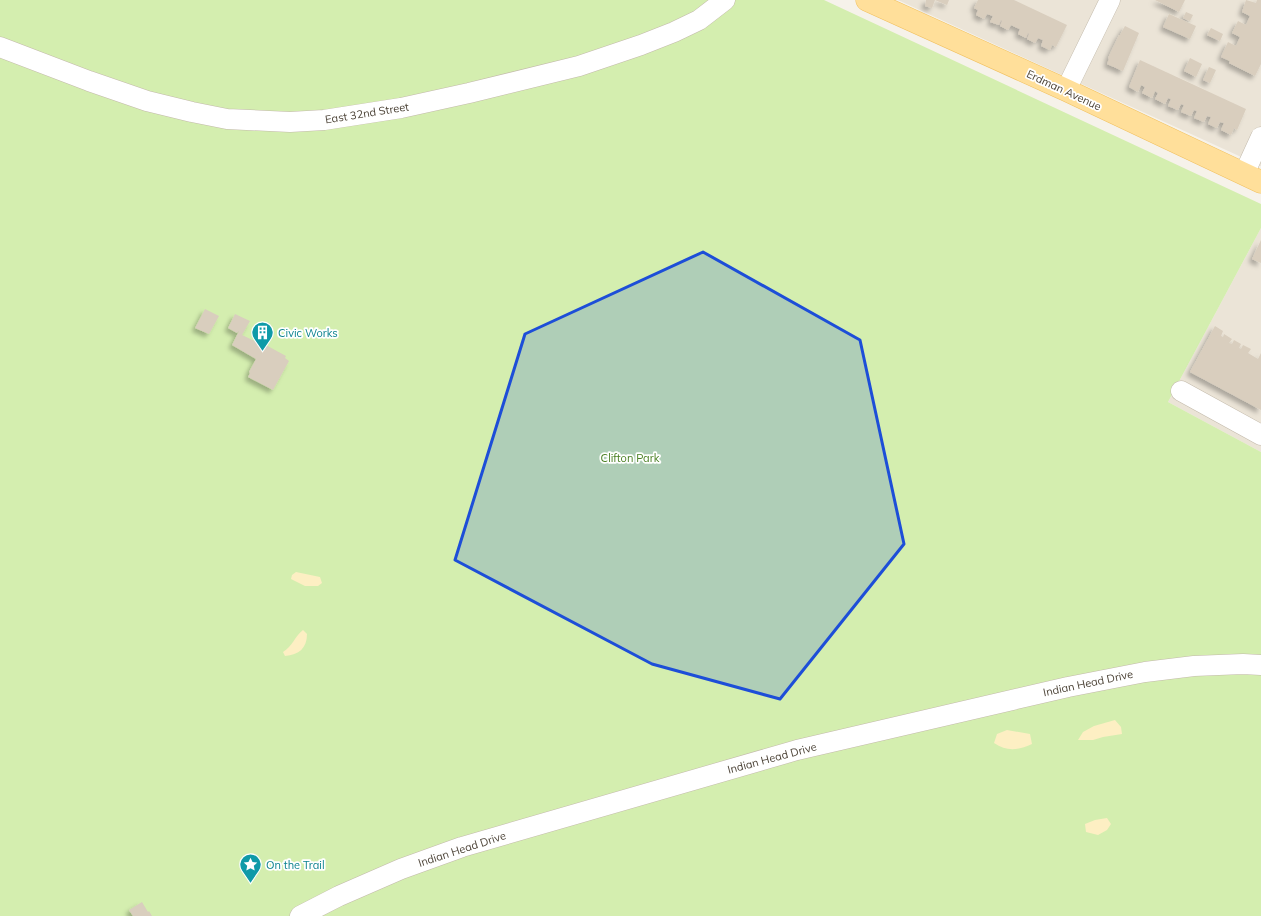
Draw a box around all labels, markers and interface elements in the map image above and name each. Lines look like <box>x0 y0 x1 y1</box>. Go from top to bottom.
street label: Erdman Avenue <box>1024 67 1104 113</box>
street label: East 32nd Street <box>324 99 410 127</box>
building icon: Civic Works <box>249 320 275 353</box>
place label: Civic Works <box>278 326 338 340</box>
park label: Clifton Park <box>601 451 660 465</box>
street label: Indian Head Drive <box>1042 667 1134 699</box>
street label: Indian Head Drive <box>726 739 818 777</box>
street label: Indian Head Drive <box>416 828 508 870</box>
place icon: On the Trail <box>237 852 263 885</box>
place label: On the Trail <box>266 858 325 872</box>

